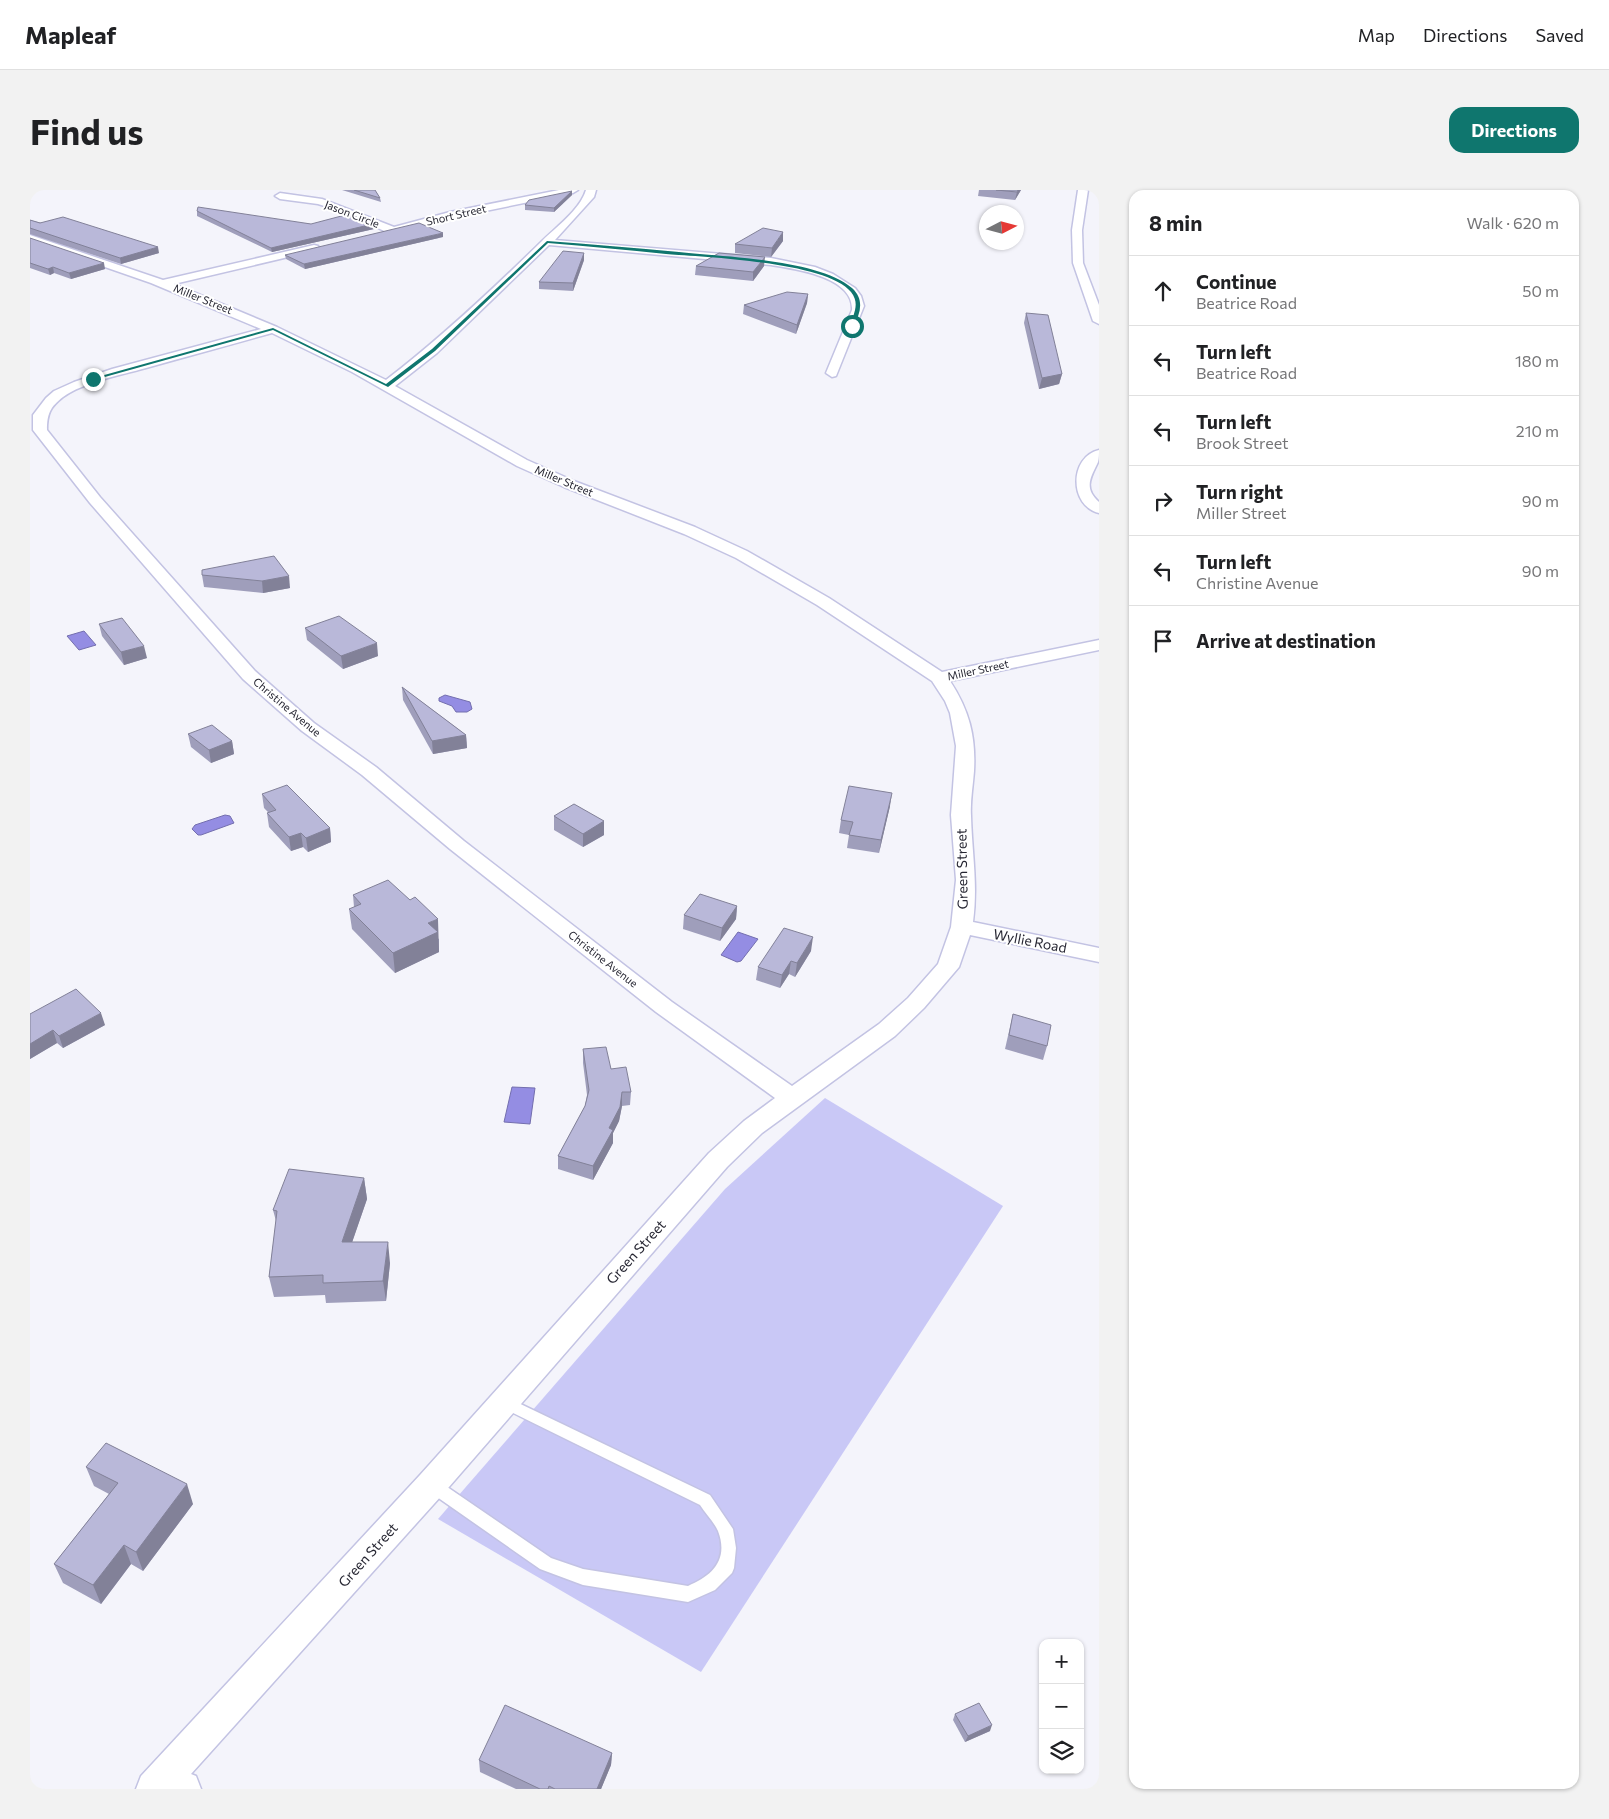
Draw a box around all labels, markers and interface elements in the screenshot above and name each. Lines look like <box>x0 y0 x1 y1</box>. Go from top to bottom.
text: Mapleaf <box>25 20 116 49</box>
text: Map <box>1358 24 1395 46</box>
text: Directions <box>1423 24 1507 46</box>
text: Saved <box>1535 24 1584 46</box>
button: Directions <box>1449 107 1579 153</box>
text: Find us <box>30 109 144 152</box>
street label: Jason Circle <box>323 197 382 231</box>
street label: Short Street <box>424 201 488 228</box>
north arrow <box>979 205 1024 250</box>
text: 8 min <box>1149 210 1202 235</box>
text: Walk · 620 m <box>1467 213 1559 232</box>
text: Continue <box>1196 270 1276 293</box>
icon: ahead <box>1149 277 1177 305</box>
street label: Miller Street <box>172 281 235 316</box>
text: 50 m <box>1522 281 1559 300</box>
text: Beatrice Road <box>1196 293 1297 312</box>
route start <box>841 315 864 338</box>
text: Turn left <box>1196 340 1271 363</box>
icon: left <box>1149 347 1177 375</box>
text: 180 m <box>1515 351 1559 370</box>
text: Beatrice Road <box>1196 363 1297 382</box>
route end <box>82 368 105 391</box>
text: Turn left <box>1196 410 1271 433</box>
icon: left <box>1149 417 1177 445</box>
text: 210 m <box>1516 421 1559 440</box>
text: Brook Street <box>1196 433 1289 452</box>
street label: Miller Street <box>533 462 596 499</box>
text: Turn right <box>1196 480 1283 503</box>
icon: right <box>1149 487 1177 515</box>
text: 90 m <box>1522 491 1559 510</box>
text: Miller Street <box>1196 503 1287 522</box>
text: Turn left <box>1196 550 1271 573</box>
icon: left <box>1149 557 1177 585</box>
text: 90 m <box>1522 561 1559 580</box>
text: Christine Avenue <box>1196 573 1319 592</box>
icon: arrive <box>1149 627 1177 655</box>
text: Arrive at destination <box>1196 629 1376 652</box>
street label: Miller Street <box>946 657 1010 682</box>
street label: Christine Avenue <box>251 675 324 739</box>
street label: Green Street <box>952 828 971 909</box>
street label: Wyllie Road <box>992 925 1068 956</box>
street label: Christine Avenue <box>566 928 641 990</box>
street label: Green Street <box>602 1216 669 1287</box>
street label: Green Street <box>334 1519 401 1590</box>
map controls <box>1039 1639 1084 1774</box>
button: + <box>1039 1639 1084 1684</box>
button: − <box>1039 1684 1084 1729</box>
button: layers <box>1039 1729 1084 1774</box>

